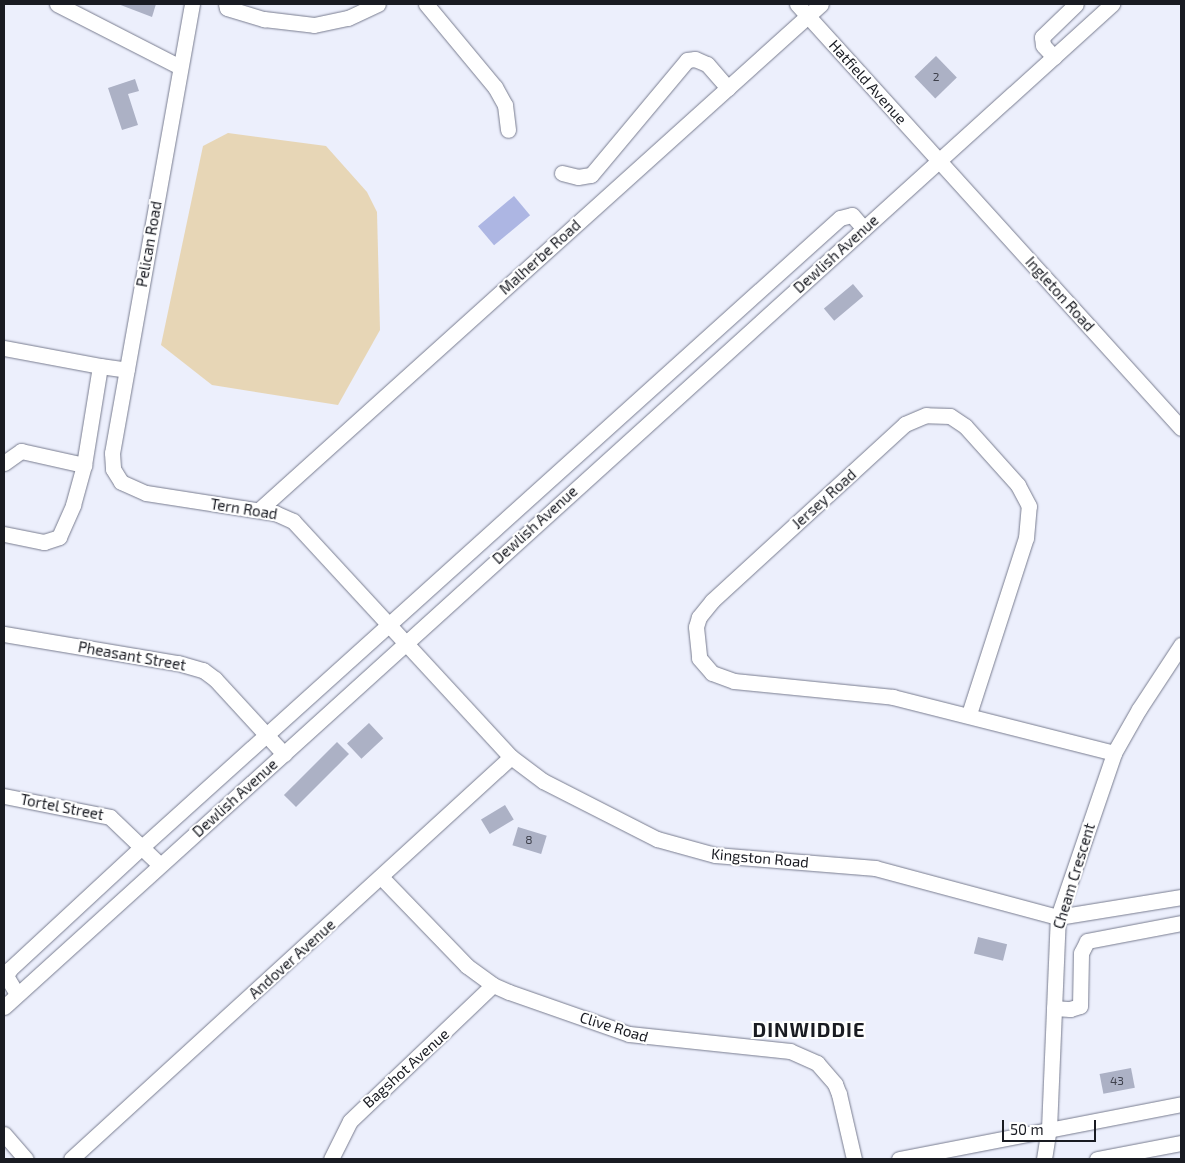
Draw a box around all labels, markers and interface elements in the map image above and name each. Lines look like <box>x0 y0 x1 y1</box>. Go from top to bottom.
street label: Hatfield Avenue <box>825 36 911 128</box>
house number: 2 <box>933 70 939 84</box>
street label: Pelican Road <box>133 200 165 288</box>
street label: Dewlish Avenue <box>790 211 882 297</box>
street label: Malherbe Road <box>496 216 584 298</box>
street label: Ingleton Road <box>1022 253 1098 335</box>
street label: Jersey Road <box>788 465 860 533</box>
street label: Dewlish Avenue <box>489 482 581 568</box>
street label: Tern Road <box>209 495 279 523</box>
street label: Pheasant Street <box>77 638 187 674</box>
street label: Dewlish Avenue <box>189 755 281 841</box>
street label: Tortel Street <box>19 790 105 824</box>
street label: Cheam Crescent <box>1049 821 1099 931</box>
house number: 8 <box>525 833 533 847</box>
street label: Kingston Road <box>710 845 810 871</box>
street label: Andover Avenue <box>245 915 339 1003</box>
street label: Clive Road <box>578 1008 650 1046</box>
district label: DINWIDDIE <box>751 1017 867 1041</box>
street label: Bagshot Avenue <box>359 1024 453 1112</box>
house number: 43 <box>1110 1074 1124 1088</box>
scale bar <box>1005 1110 1099 1142</box>
text: 50 m <box>1010 1120 1044 1138</box>

